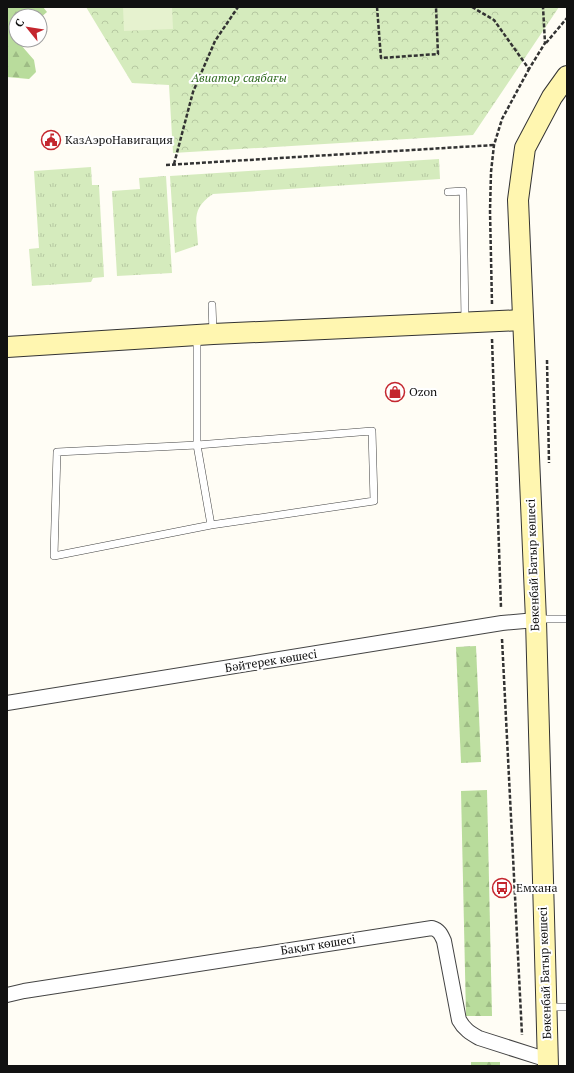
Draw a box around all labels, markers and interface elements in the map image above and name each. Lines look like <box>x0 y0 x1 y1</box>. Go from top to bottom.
north arrow <box>8 8 48 48</box>
text: С <box>11 16 27 30</box>
park label: Авиатор саябағы <box>190 70 287 85</box>
public building icon: КазАэроНавигация <box>40 129 62 151</box>
place label: КазАэроНавигация <box>65 132 173 147</box>
shop icon: Ozon <box>384 381 406 403</box>
place label: Ozon <box>409 384 437 399</box>
street label: Бөкенбай Батыр көшесі <box>523 498 542 631</box>
street label: Бәйтерек көшесі <box>224 646 318 675</box>
bus stop icon: Емхана <box>491 877 513 899</box>
place label: Емхана <box>516 880 557 895</box>
street label: Бөкенбай Батыр көшесі <box>535 906 554 1039</box>
street label: Бақыт көшесі <box>279 931 357 958</box>

